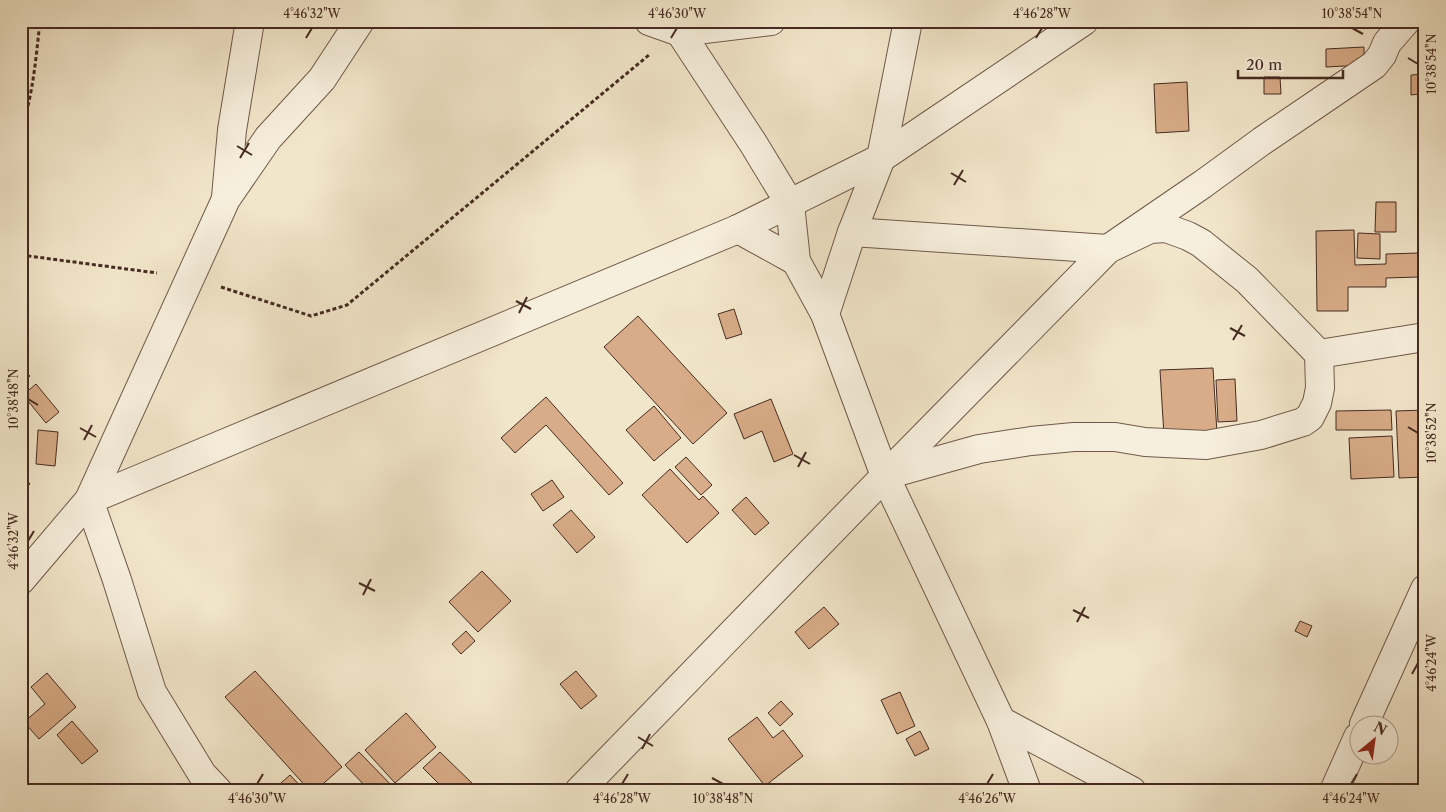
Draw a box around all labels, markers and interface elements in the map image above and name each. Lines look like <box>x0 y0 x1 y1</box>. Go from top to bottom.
text: 4°46'32"W <box>283 6 342 21</box>
text: 4°46'30"W <box>648 6 707 21</box>
text: 4°46'28"W <box>1013 6 1072 21</box>
text: 10°38'54"N <box>1322 6 1382 21</box>
text: 10°38'54"N <box>1424 34 1439 94</box>
scale bar <box>1238 48 1344 80</box>
text: 20 m <box>1246 55 1282 74</box>
text: 10°38'48"N <box>6 369 21 429</box>
text: 10°38'52"N <box>1424 403 1439 463</box>
text: 4°46'32"W <box>6 511 21 570</box>
text: 4°46'24"W <box>1424 633 1439 692</box>
north arrow <box>1348 714 1398 764</box>
text: N <box>1371 718 1390 739</box>
text: 4°46'30"W <box>228 791 287 806</box>
text: 4°46'28"W <box>593 791 652 806</box>
text: 10°38'48"N <box>693 791 753 806</box>
text: 4°46'26"W <box>958 791 1017 806</box>
text: 4°46'24"W <box>1322 791 1381 806</box>

